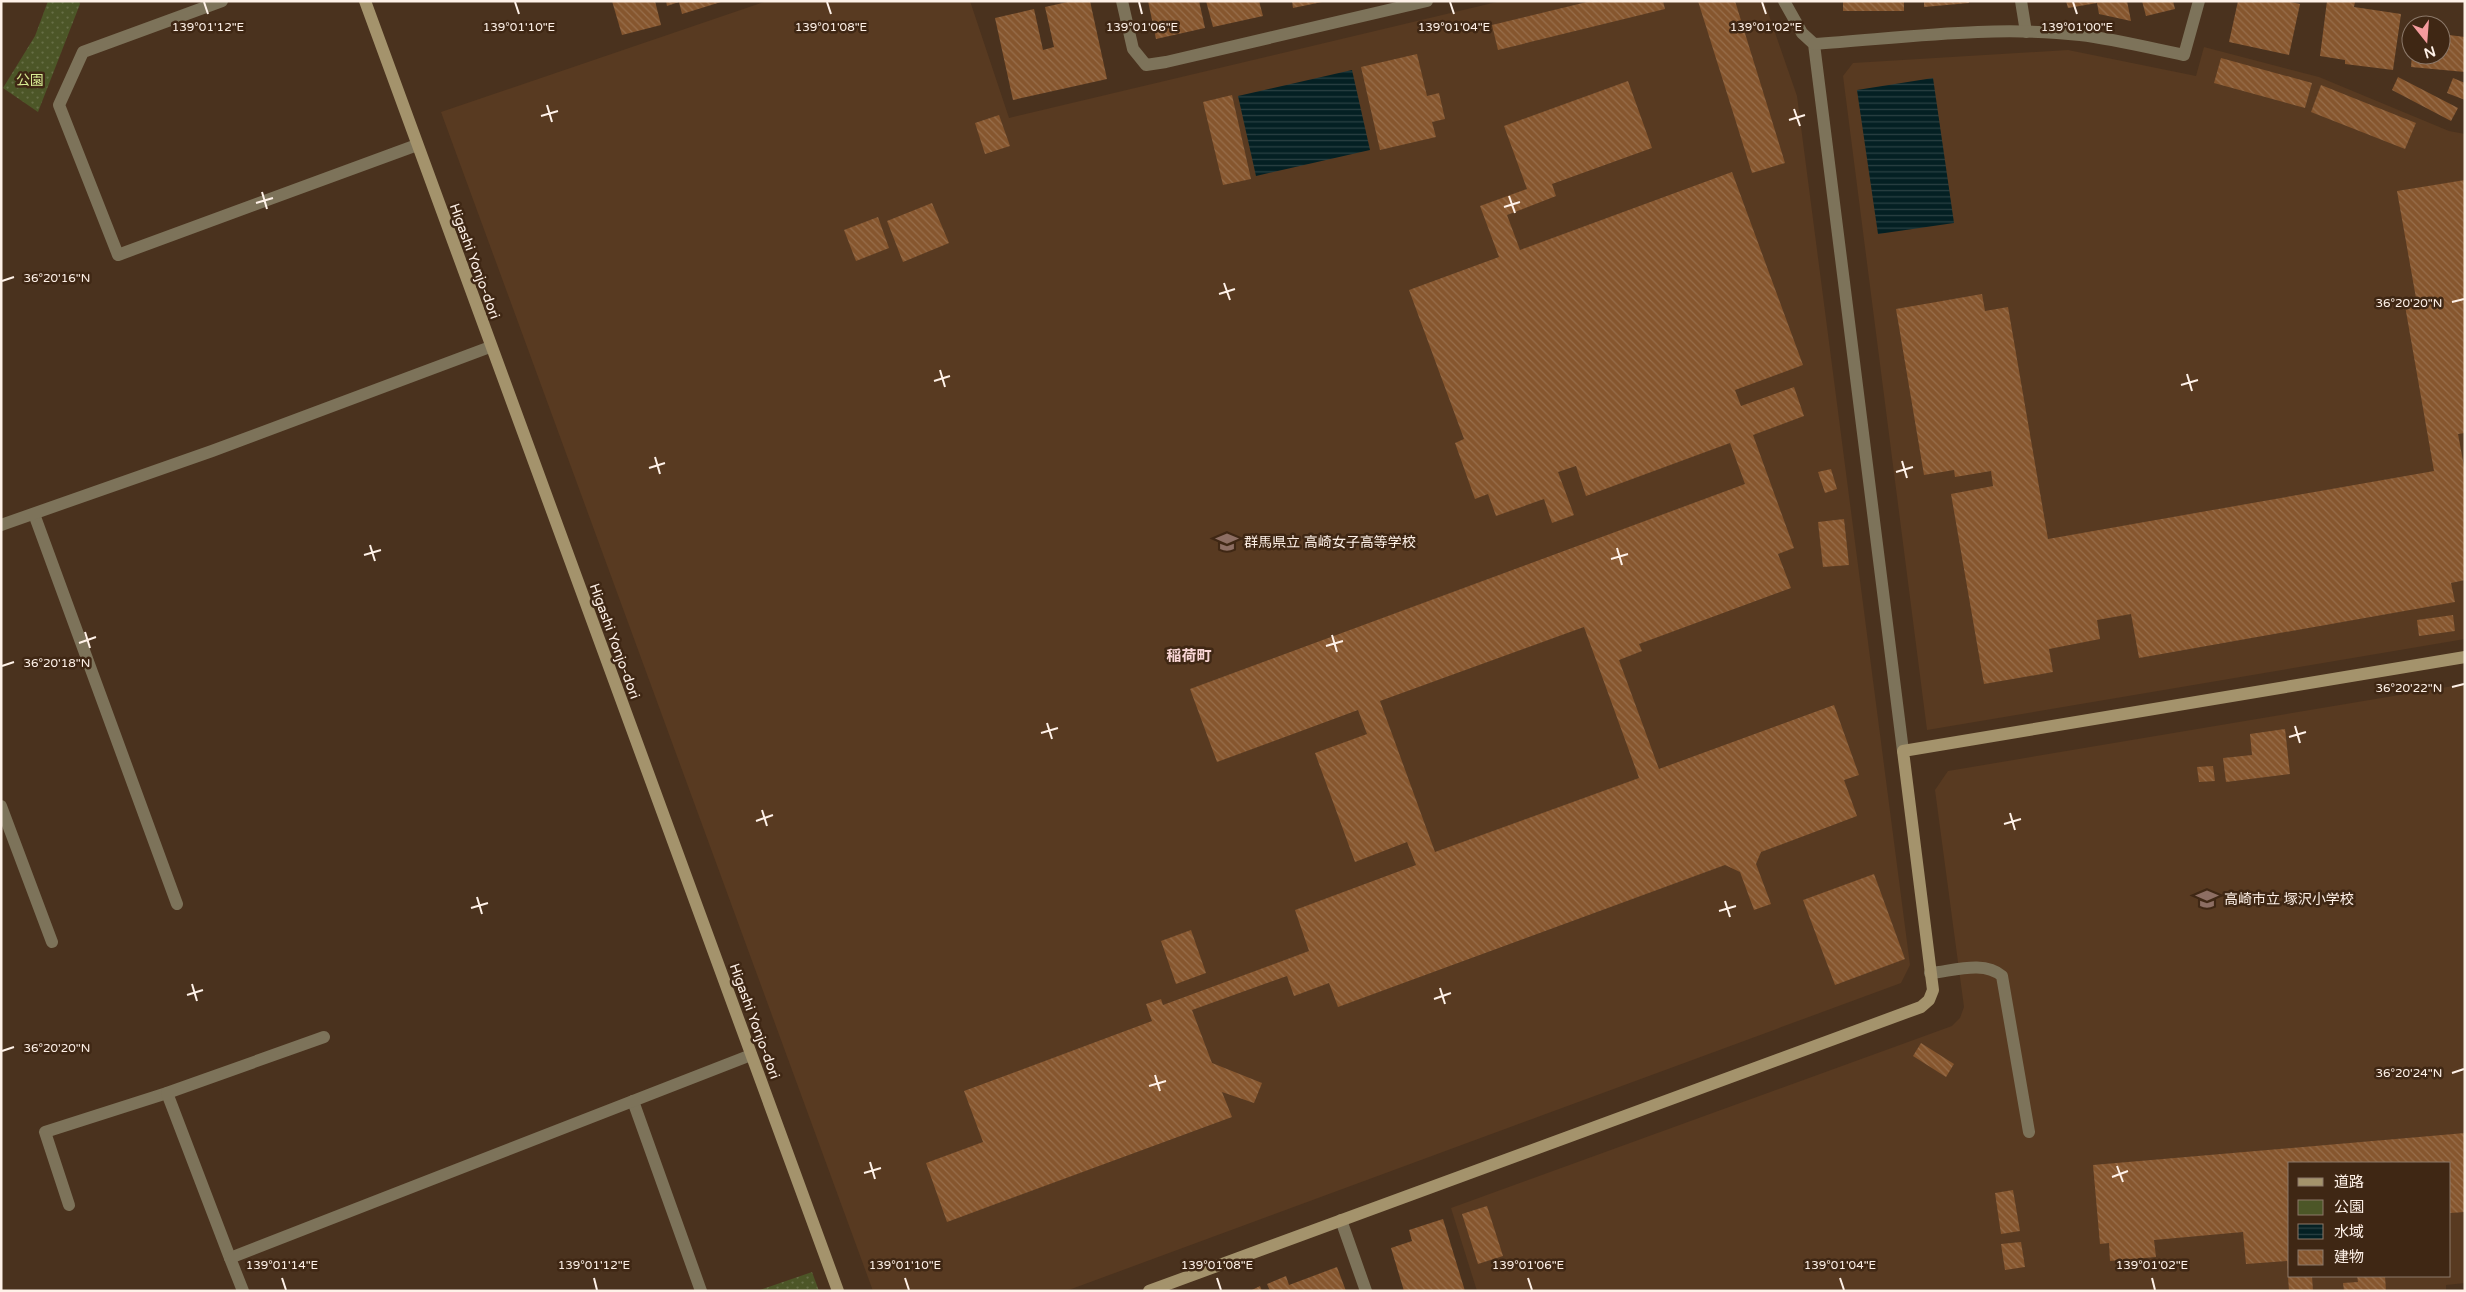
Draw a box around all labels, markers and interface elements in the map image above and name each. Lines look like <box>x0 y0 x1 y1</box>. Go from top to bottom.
north arrow <box>2401 15 2451 65</box>
text: 139°01'12"E <box>172 20 245 34</box>
text: 139°01'10"E <box>483 20 556 34</box>
text: 139°01'08"E <box>795 20 868 34</box>
text: 139°01'06"E <box>1106 20 1179 34</box>
text: 139°01'04"E <box>1418 20 1491 34</box>
text: 139°01'02"E <box>1730 20 1803 34</box>
text: 139°01'00"E <box>2041 20 2114 34</box>
text: N <box>2422 42 2438 62</box>
park label: 公園 <box>16 72 44 89</box>
street label: Higashi Yonjo-dori <box>446 201 503 321</box>
text: 36°20'16"N <box>24 271 90 285</box>
text: 36°20'20"N <box>2376 296 2442 310</box>
school or university icon: 群馬県立 高崎女子高等学校 <box>1214 529 1240 555</box>
place label: 群馬県立 高崎女子高等学校 <box>1244 534 1416 551</box>
street label: Higashi Yonjo-dori <box>586 581 643 701</box>
district label: 稲荷町 <box>1166 647 1212 665</box>
text: 36°20'18"N <box>24 656 90 670</box>
text: 36°20'22"N <box>2376 681 2442 695</box>
school or university icon: 高崎市立 塚沢小学校 <box>2194 886 2220 912</box>
place label: 高崎市立 塚沢小学校 <box>2224 891 2354 908</box>
street label: Higashi Yonjo-dori <box>726 961 783 1081</box>
text: 36°20'20"N <box>24 1041 90 1055</box>
text: 36°20'24"N <box>2376 1066 2442 1080</box>
legend <box>2288 1162 2451 1277</box>
text: 道路 <box>2334 1173 2364 1191</box>
text: 公園 <box>2334 1198 2364 1216</box>
text: 水域 <box>2334 1223 2364 1241</box>
text: 建物 <box>2334 1248 2364 1266</box>
text: 139°01'14"E <box>246 1258 319 1272</box>
text: 139°01'12"E <box>558 1258 631 1272</box>
text: 139°01'10"E <box>869 1258 942 1272</box>
text: 139°01'08"E <box>1181 1258 1254 1272</box>
text: 139°01'06"E <box>1492 1258 1565 1272</box>
text: 139°01'04"E <box>1804 1258 1877 1272</box>
text: 139°01'02"E <box>2116 1258 2189 1272</box>

